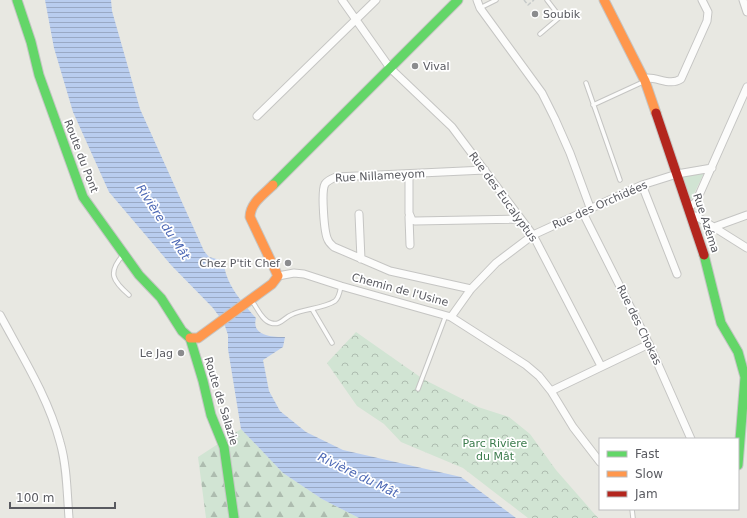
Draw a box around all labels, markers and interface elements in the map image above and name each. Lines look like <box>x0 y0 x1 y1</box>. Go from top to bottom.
place label: Soubik <box>543 8 581 21</box>
marker: Soubik <box>530 9 540 19</box>
place label: Vival <box>423 60 450 73</box>
marker: Vival <box>410 61 420 71</box>
street label: Route du Pont <box>61 118 101 195</box>
street label: Rue des Eucalyptus <box>466 150 540 245</box>
street label: Rue Nillameyom <box>335 167 425 185</box>
street label: Rue des Orchidées <box>550 178 650 232</box>
water label: Rivière du Mât <box>133 182 193 263</box>
street label: Rue Azéma <box>690 192 722 254</box>
place label: Chez P'tit Chef <box>199 257 281 270</box>
marker: Chez P'tit Chef <box>283 258 293 268</box>
street label: Chemin de l'Usine <box>350 271 450 309</box>
street label: Rue des Chokas <box>614 283 664 367</box>
place label: Le Jag <box>140 347 173 360</box>
marker: Le Jag <box>176 348 186 358</box>
street label: Route de Salazie <box>201 355 241 447</box>
park label: Parc Rivière du Mât <box>463 437 528 463</box>
legend <box>599 438 739 510</box>
text: Fast <box>635 447 659 461</box>
water label: Rivière du Mât <box>316 450 401 501</box>
text: Slow <box>635 467 663 481</box>
scale bar <box>10 484 115 510</box>
text: Jam <box>634 487 658 501</box>
text: 100 m <box>16 491 54 505</box>

